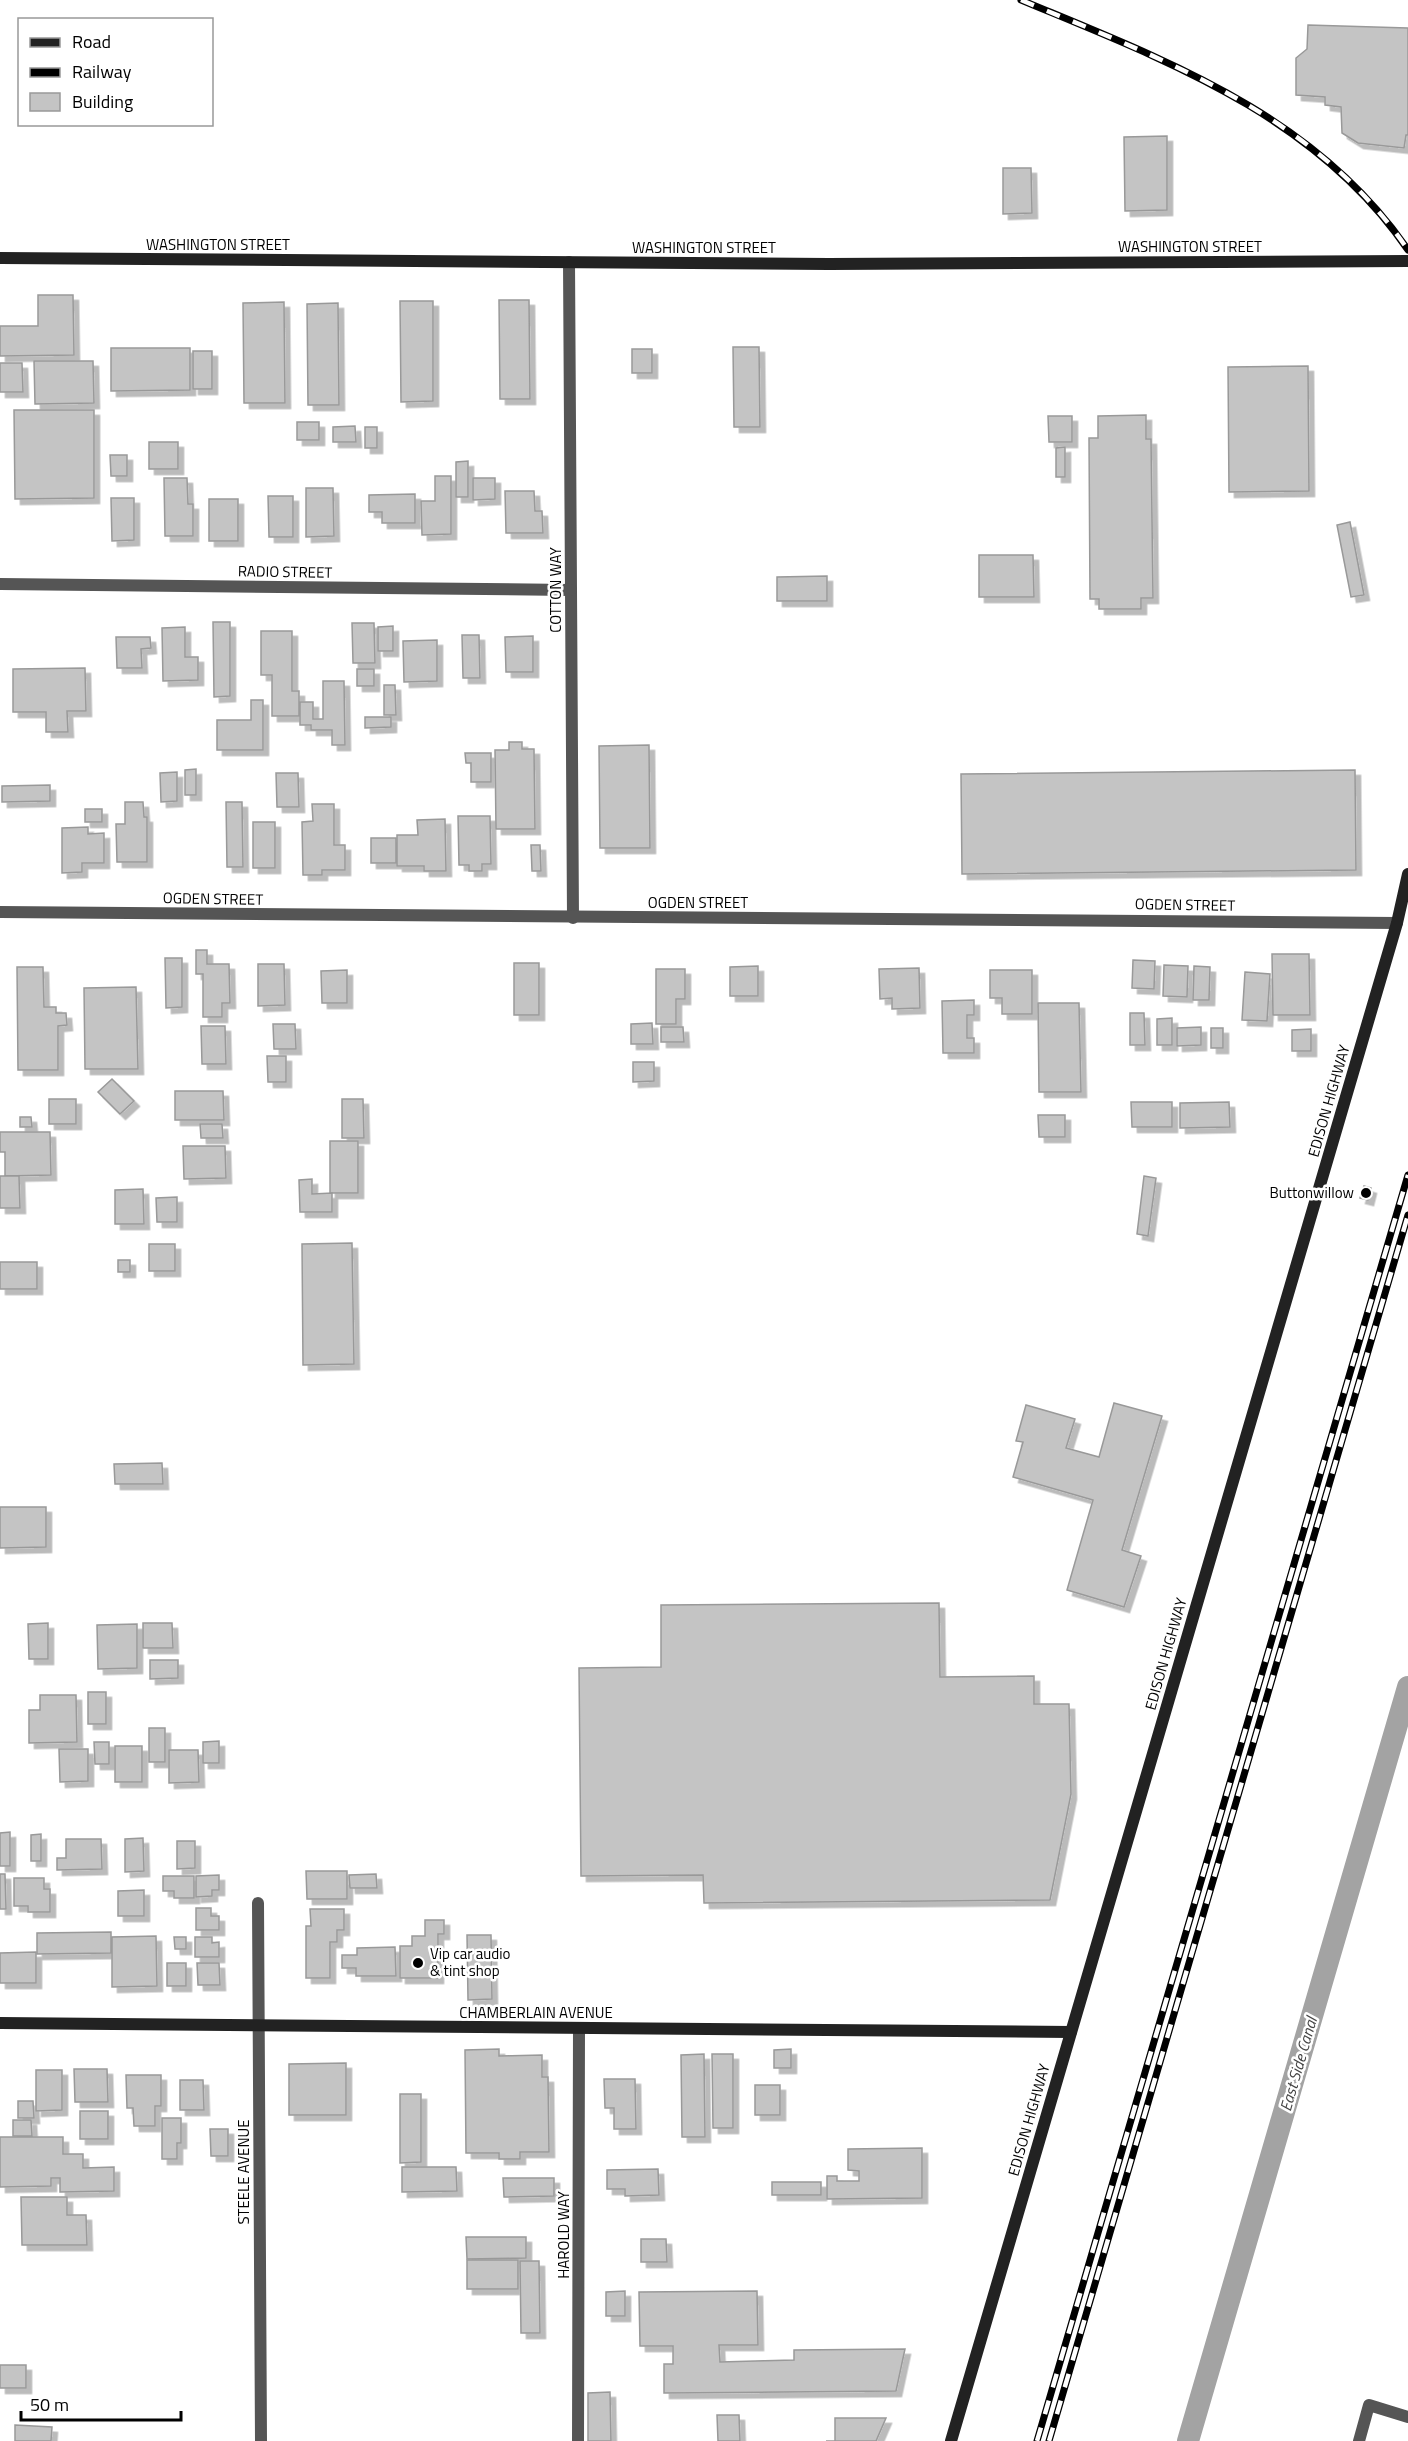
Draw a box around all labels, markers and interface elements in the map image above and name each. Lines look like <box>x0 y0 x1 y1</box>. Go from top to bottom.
legend <box>18 18 213 126</box>
text: Road <box>72 28 111 55</box>
text: Railway <box>72 58 132 85</box>
text: Building <box>72 88 133 115</box>
street label: WASHINGTON STREET <box>146 233 290 256</box>
street label: WASHINGTON STREET <box>1118 235 1262 258</box>
street label: WASHINGTON STREET <box>632 236 776 259</box>
street label: COTTON WAY <box>544 547 567 633</box>
street label: RADIO STREET <box>238 559 332 584</box>
street label: OGDEN STREET <box>163 886 263 911</box>
street label: OGDEN STREET <box>648 891 748 914</box>
street label: OGDEN STREET <box>1135 892 1235 917</box>
street label: EDISON HIGHWAY <box>1302 1042 1356 1160</box>
place label: Buttonwillow <box>1269 1181 1354 1204</box>
marker: Buttonwillow <box>1359 1186 1373 1200</box>
street label: EDISON HIGHWAY <box>1139 1595 1193 1713</box>
place label: Vip car audio & tint shop <box>430 1942 510 1982</box>
marker: Vip car audio & tint shop <box>411 1956 425 1970</box>
street label: CHAMBERLAIN AVENUE <box>459 2001 613 2024</box>
water label: East Side Canal <box>1273 2013 1323 2114</box>
street label: EDISON HIGHWAY <box>1002 2061 1056 2179</box>
street label: STEELE AVENUE <box>232 2119 255 2225</box>
street label: HAROLD WAY <box>552 2191 575 2279</box>
scale bar <box>21 2384 182 2422</box>
text: 50 m <box>30 2391 69 2418</box>

